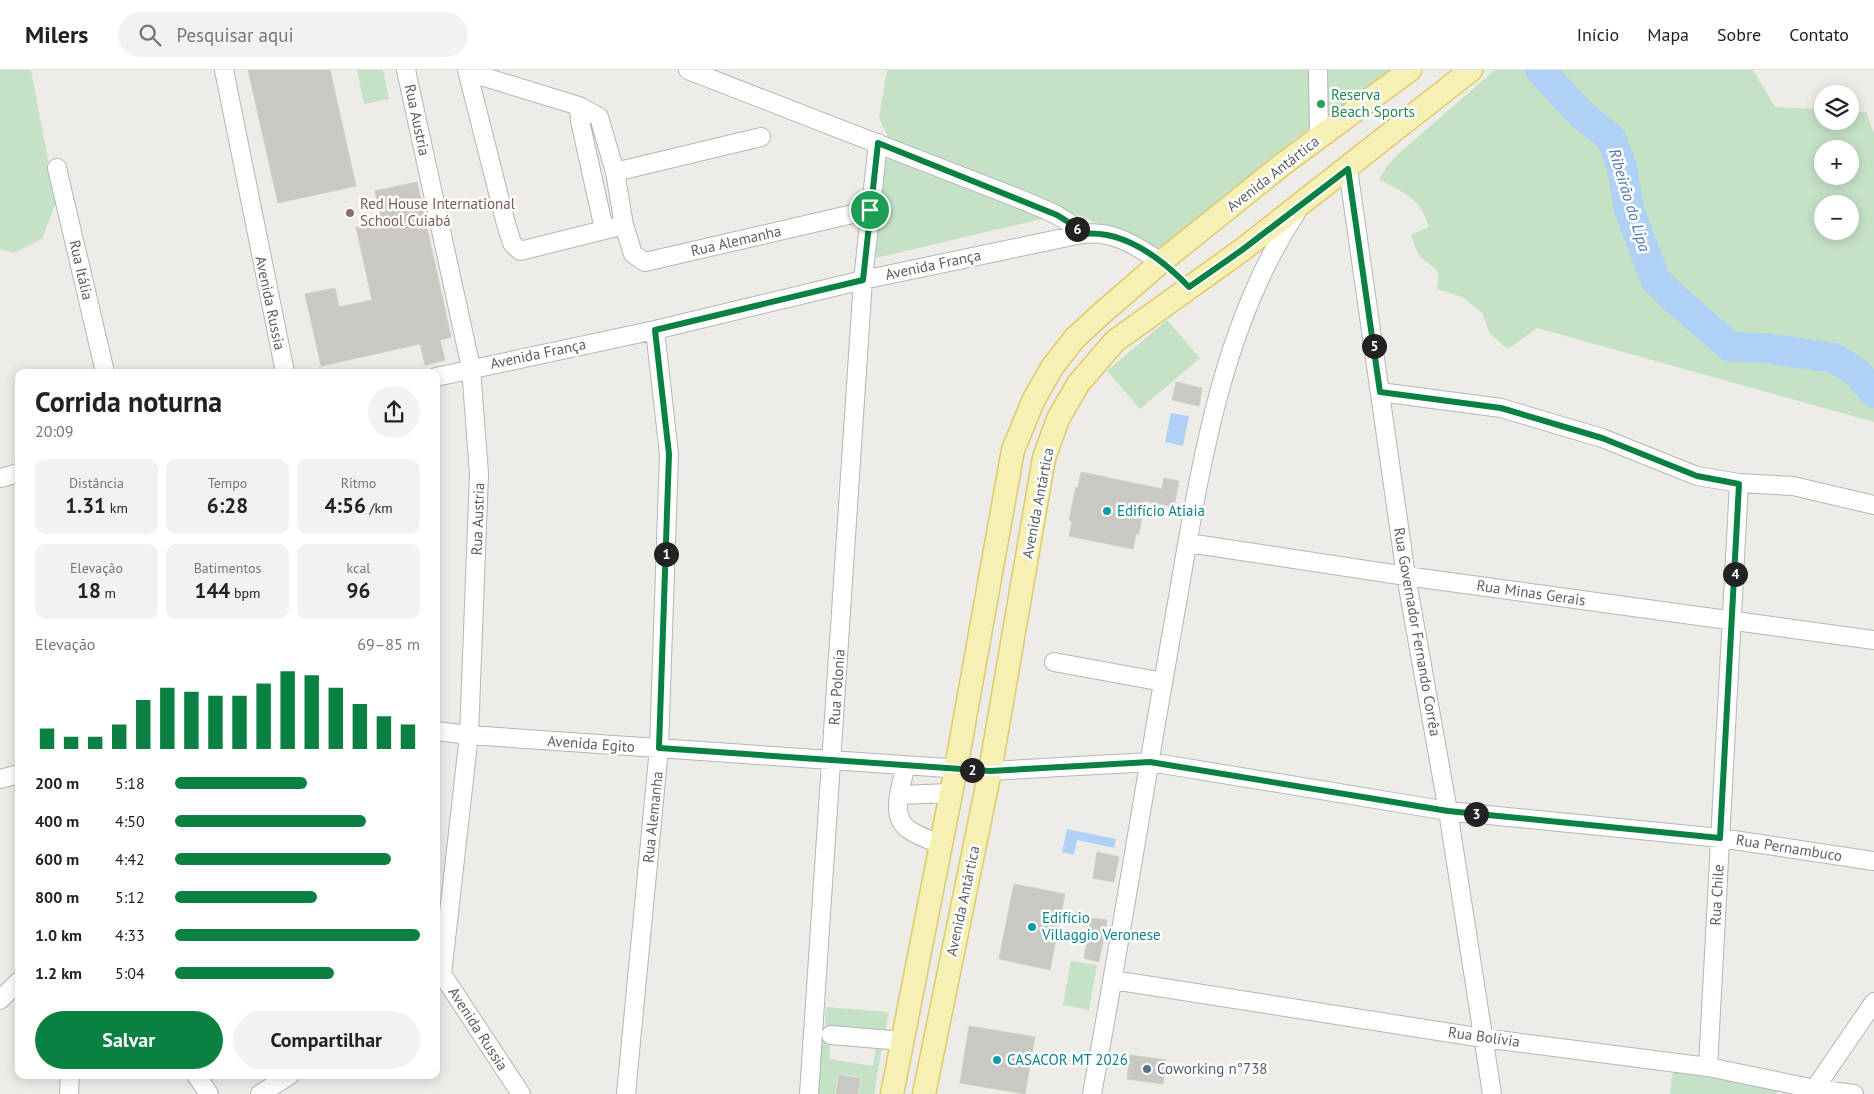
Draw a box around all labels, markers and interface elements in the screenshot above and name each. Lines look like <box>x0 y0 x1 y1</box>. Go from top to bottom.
search box <box>118 12 468 57</box>
text: Milers <box>25 19 88 50</box>
icon: search <box>136 21 164 49</box>
text: Pesquisar aqui <box>176 23 294 47</box>
text: Início <box>1577 23 1619 46</box>
text: Mapa <box>1647 23 1689 46</box>
text: Sobre <box>1717 23 1761 46</box>
text: Contato <box>1789 23 1849 46</box>
street label: Rua Austria <box>401 82 434 157</box>
place label: Reserva Beach Sports <box>1331 85 1415 121</box>
map controls <box>1814 85 1859 240</box>
button: layers <box>1814 85 1859 130</box>
marker: Reserva Beach Sports <box>1315 98 1327 110</box>
street label: Avenida Antártica <box>1222 131 1323 216</box>
button: + <box>1814 140 1859 185</box>
water label: Ribeirão do Lipa <box>1605 146 1655 254</box>
pin <box>849 189 891 231</box>
place label: Red House International School Cuiabá <box>360 194 516 230</box>
button: − <box>1814 195 1859 240</box>
icon: arrive <box>856 196 884 224</box>
marker: Red House International School Cuiabá <box>344 207 356 219</box>
pin: 6 <box>1064 216 1090 242</box>
text: 6 <box>1074 220 1081 238</box>
street label: Rua Alemanha <box>689 221 783 260</box>
street label: Rua Itália <box>65 238 98 302</box>
street label: Avenida França <box>883 245 983 284</box>
street label: Avenida Russia <box>251 254 290 352</box>
street label: Avenida França <box>488 334 588 373</box>
pin: 5 <box>1362 334 1386 358</box>
text: 5 <box>1371 337 1378 355</box>
text: Corrida noturna <box>35 383 222 420</box>
button: share <box>368 386 420 438</box>
text: 20:09 <box>35 421 73 441</box>
street label: Avenida Antártica <box>1017 446 1058 560</box>
text: Distância <box>69 474 124 492</box>
text: Tempo <box>208 474 247 492</box>
text: Ritmo <box>341 474 376 492</box>
street label: Rua Austria <box>467 482 488 556</box>
text: 1.31 <box>65 492 106 519</box>
text: 6:28 <box>207 492 248 519</box>
text: 4:56 <box>324 492 366 519</box>
text: km <box>106 499 128 517</box>
text: /km <box>366 499 393 517</box>
place label: Edifício Atiaia <box>1117 501 1205 520</box>
marker: Edifício Atiaia <box>1101 505 1113 517</box>
street label: Rua Governador Fernando Corrêa <box>1390 526 1445 738</box>
pin: 1 <box>654 542 678 566</box>
text: 1 <box>663 545 670 563</box>
text: Elevação <box>70 559 123 577</box>
text: Batimentos <box>194 559 261 577</box>
text: kcal <box>347 559 370 577</box>
pin: 4 <box>1722 562 1748 586</box>
text: 4 <box>1732 565 1739 583</box>
street label: Rua Minas Gerais <box>1475 575 1587 610</box>
text: 18 <box>77 577 101 604</box>
text: 144 <box>195 577 230 604</box>
text: 96 <box>347 577 370 604</box>
text: m <box>101 584 116 602</box>
text: bpm <box>230 584 260 602</box>
text: Elevação <box>35 634 95 654</box>
text: 69–85 m <box>357 634 420 654</box>
street label: Rua Polonia <box>824 648 849 726</box>
street label: Avenida Egito <box>547 731 635 756</box>
pin: 2 <box>960 758 984 782</box>
text: 2 <box>969 761 976 779</box>
street label: Rua Alemanha <box>638 770 667 864</box>
text: 200 m <box>35 773 79 793</box>
text: 5:18 <box>115 773 145 793</box>
pin: 3 <box>1464 802 1488 826</box>
text: 3 <box>1473 805 1480 823</box>
text: 400 m <box>35 811 79 831</box>
text: 4:50 <box>115 811 145 831</box>
street label: Rua Pernambuco <box>1735 830 1844 865</box>
street label: Avenida Antártica <box>942 844 984 958</box>
text: 600 m <box>35 849 79 869</box>
text: 4:42 <box>115 849 145 869</box>
street label: Rua Chile <box>1705 864 1728 926</box>
text: 800 m <box>35 887 79 907</box>
text: 5:12 <box>115 887 145 907</box>
place label: Edifício Villaggio Veronese <box>1041 908 1161 944</box>
marker: Edifício Villaggio Veronese <box>1026 921 1038 933</box>
text: 1.0 km <box>35 925 82 945</box>
text: 4:33 <box>115 925 145 945</box>
text: 1.2 km <box>35 963 82 983</box>
text: 5:04 <box>115 963 145 983</box>
street label: Avenida Russia <box>444 983 512 1074</box>
button: Salvar <box>35 1011 223 1069</box>
button: Compartilhar <box>233 1011 420 1069</box>
street label: Rua Bolívia <box>1447 1022 1521 1051</box>
place label: CASACOR MT 2026 <box>1007 1050 1128 1069</box>
marker: CASACOR MT 2026 <box>991 1054 1003 1066</box>
place label: Coworking n°738 <box>1157 1059 1268 1078</box>
marker: Coworking n°738 <box>1141 1063 1153 1075</box>

